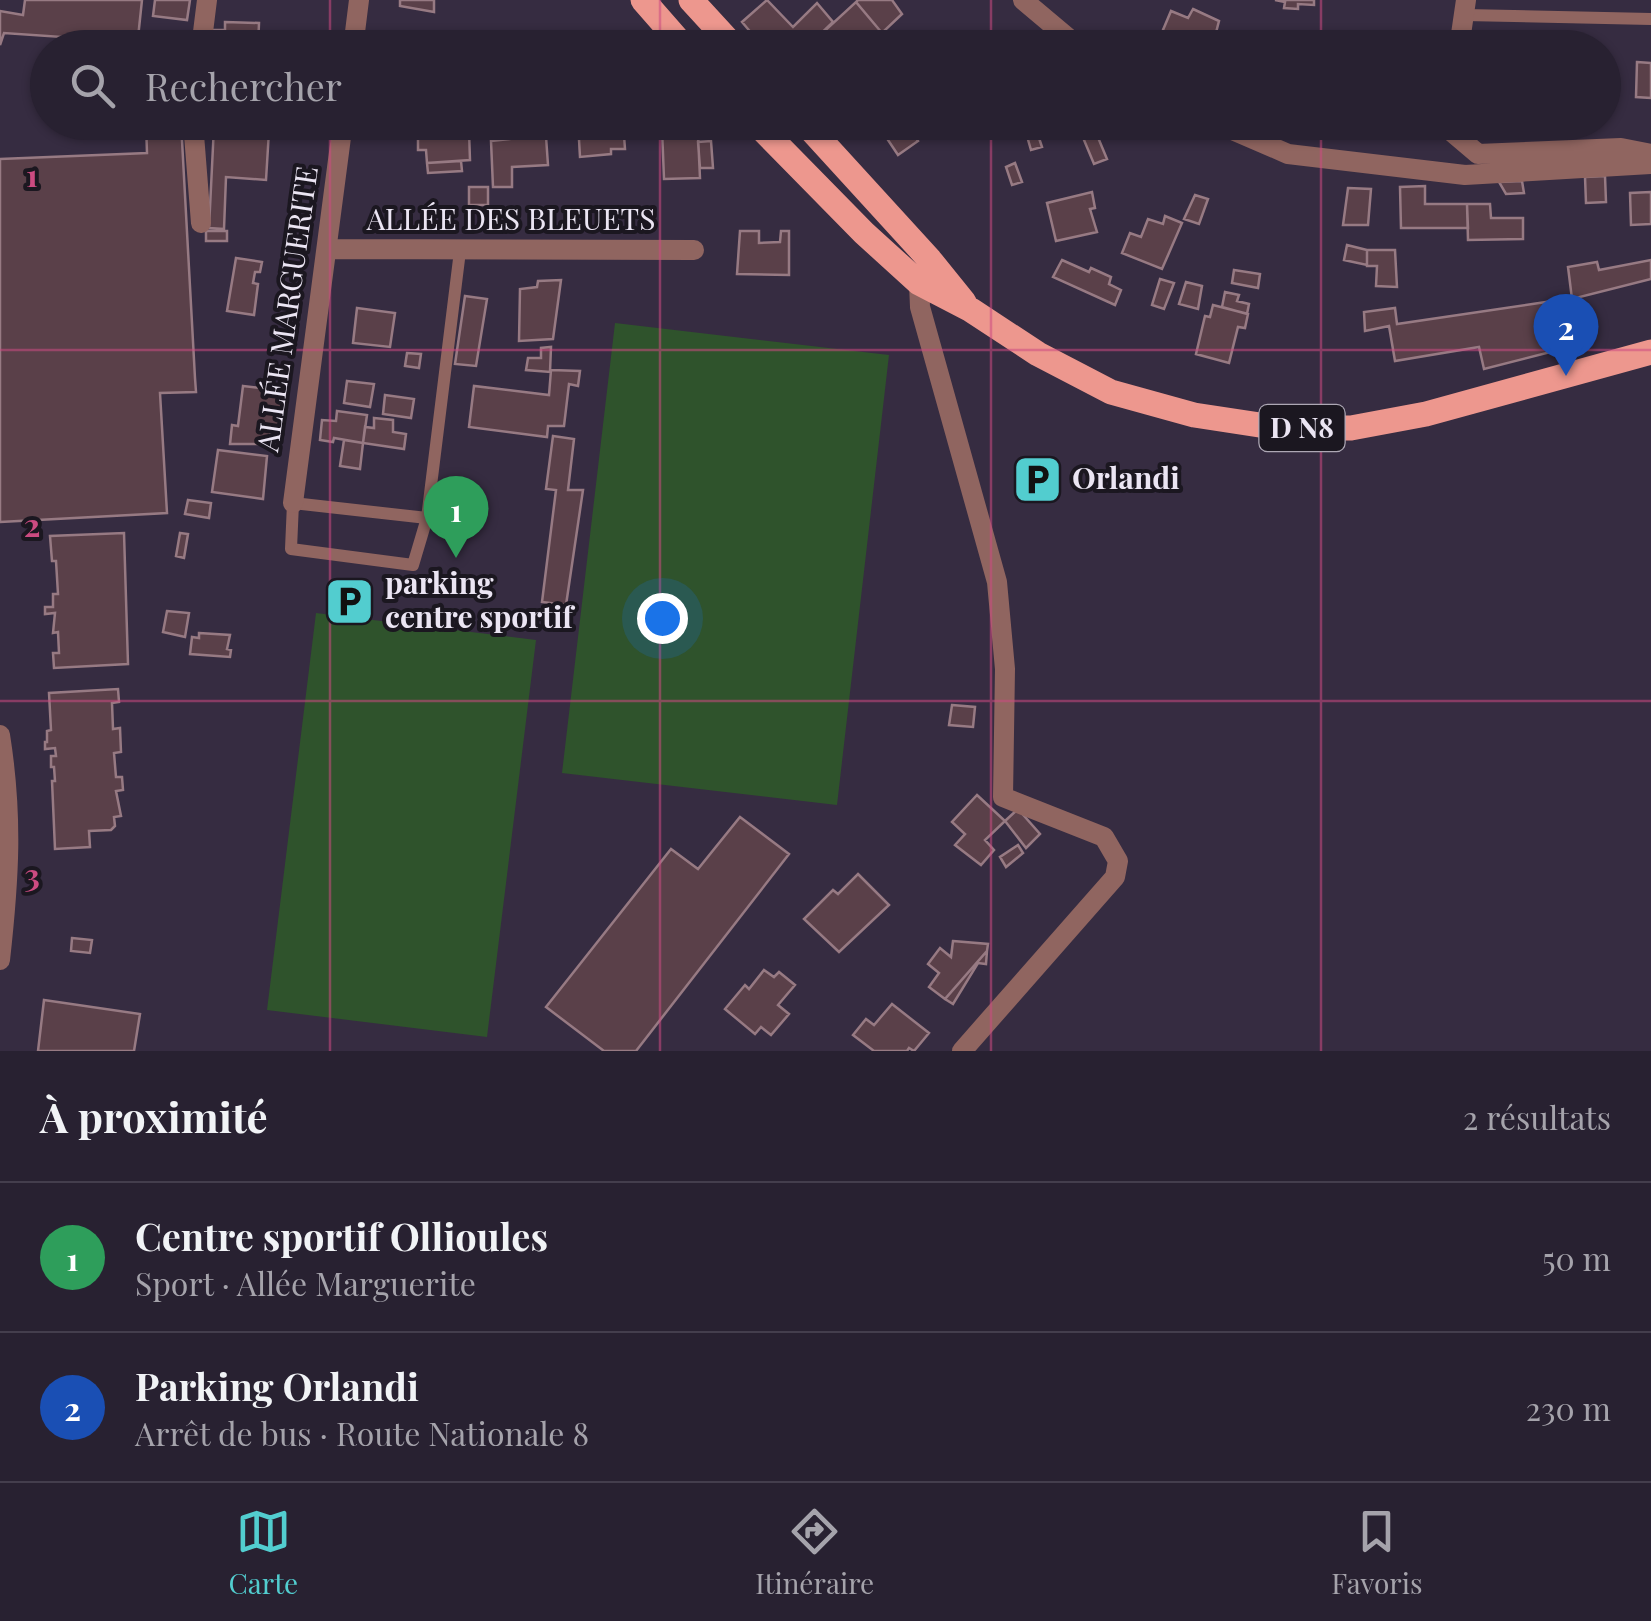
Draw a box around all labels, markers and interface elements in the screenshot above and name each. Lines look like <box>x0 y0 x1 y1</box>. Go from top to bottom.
search box <box>30 30 1621 140</box>
icon: search <box>65 58 120 113</box>
text: Rechercher <box>145 60 342 111</box>
text: 1 <box>26 152 38 195</box>
street label: ALLÉE MARGUERITE <box>246 163 326 455</box>
street label: ALLÉE DES BLEUETS <box>366 198 655 238</box>
pin: 2 <box>1534 294 1598 376</box>
road number: D N8 <box>1260 405 1344 451</box>
parking icon: Orlandi <box>1011 453 1063 505</box>
place label: Orlandi <box>1072 457 1180 497</box>
pin: 1 <box>424 476 488 558</box>
text: 2 <box>24 502 40 545</box>
place label: parking centre sportif <box>385 562 575 636</box>
parking icon: parking centre sportif <box>324 575 376 627</box>
your location <box>637 593 688 644</box>
text: 3 <box>24 852 40 895</box>
text: À proximité <box>40 1088 268 1144</box>
text: 2 résultats <box>1463 1095 1611 1138</box>
text: Centre sportif Ollioules <box>135 1210 548 1261</box>
text: 1 <box>66 1236 79 1279</box>
text: 50 m <box>1542 1236 1611 1279</box>
text: Sport · Allée Marguerite <box>135 1261 476 1304</box>
text: Parking Orlandi <box>135 1360 419 1411</box>
text: 2 <box>64 1386 81 1429</box>
text: 230 m <box>1526 1386 1611 1429</box>
text: Arrêt de bus · Route Nationale 8 <box>135 1411 589 1454</box>
tab: Carte <box>228 1504 298 1601</box>
tab: Itinéraire <box>755 1504 874 1601</box>
tab: Favoris <box>1331 1504 1423 1601</box>

